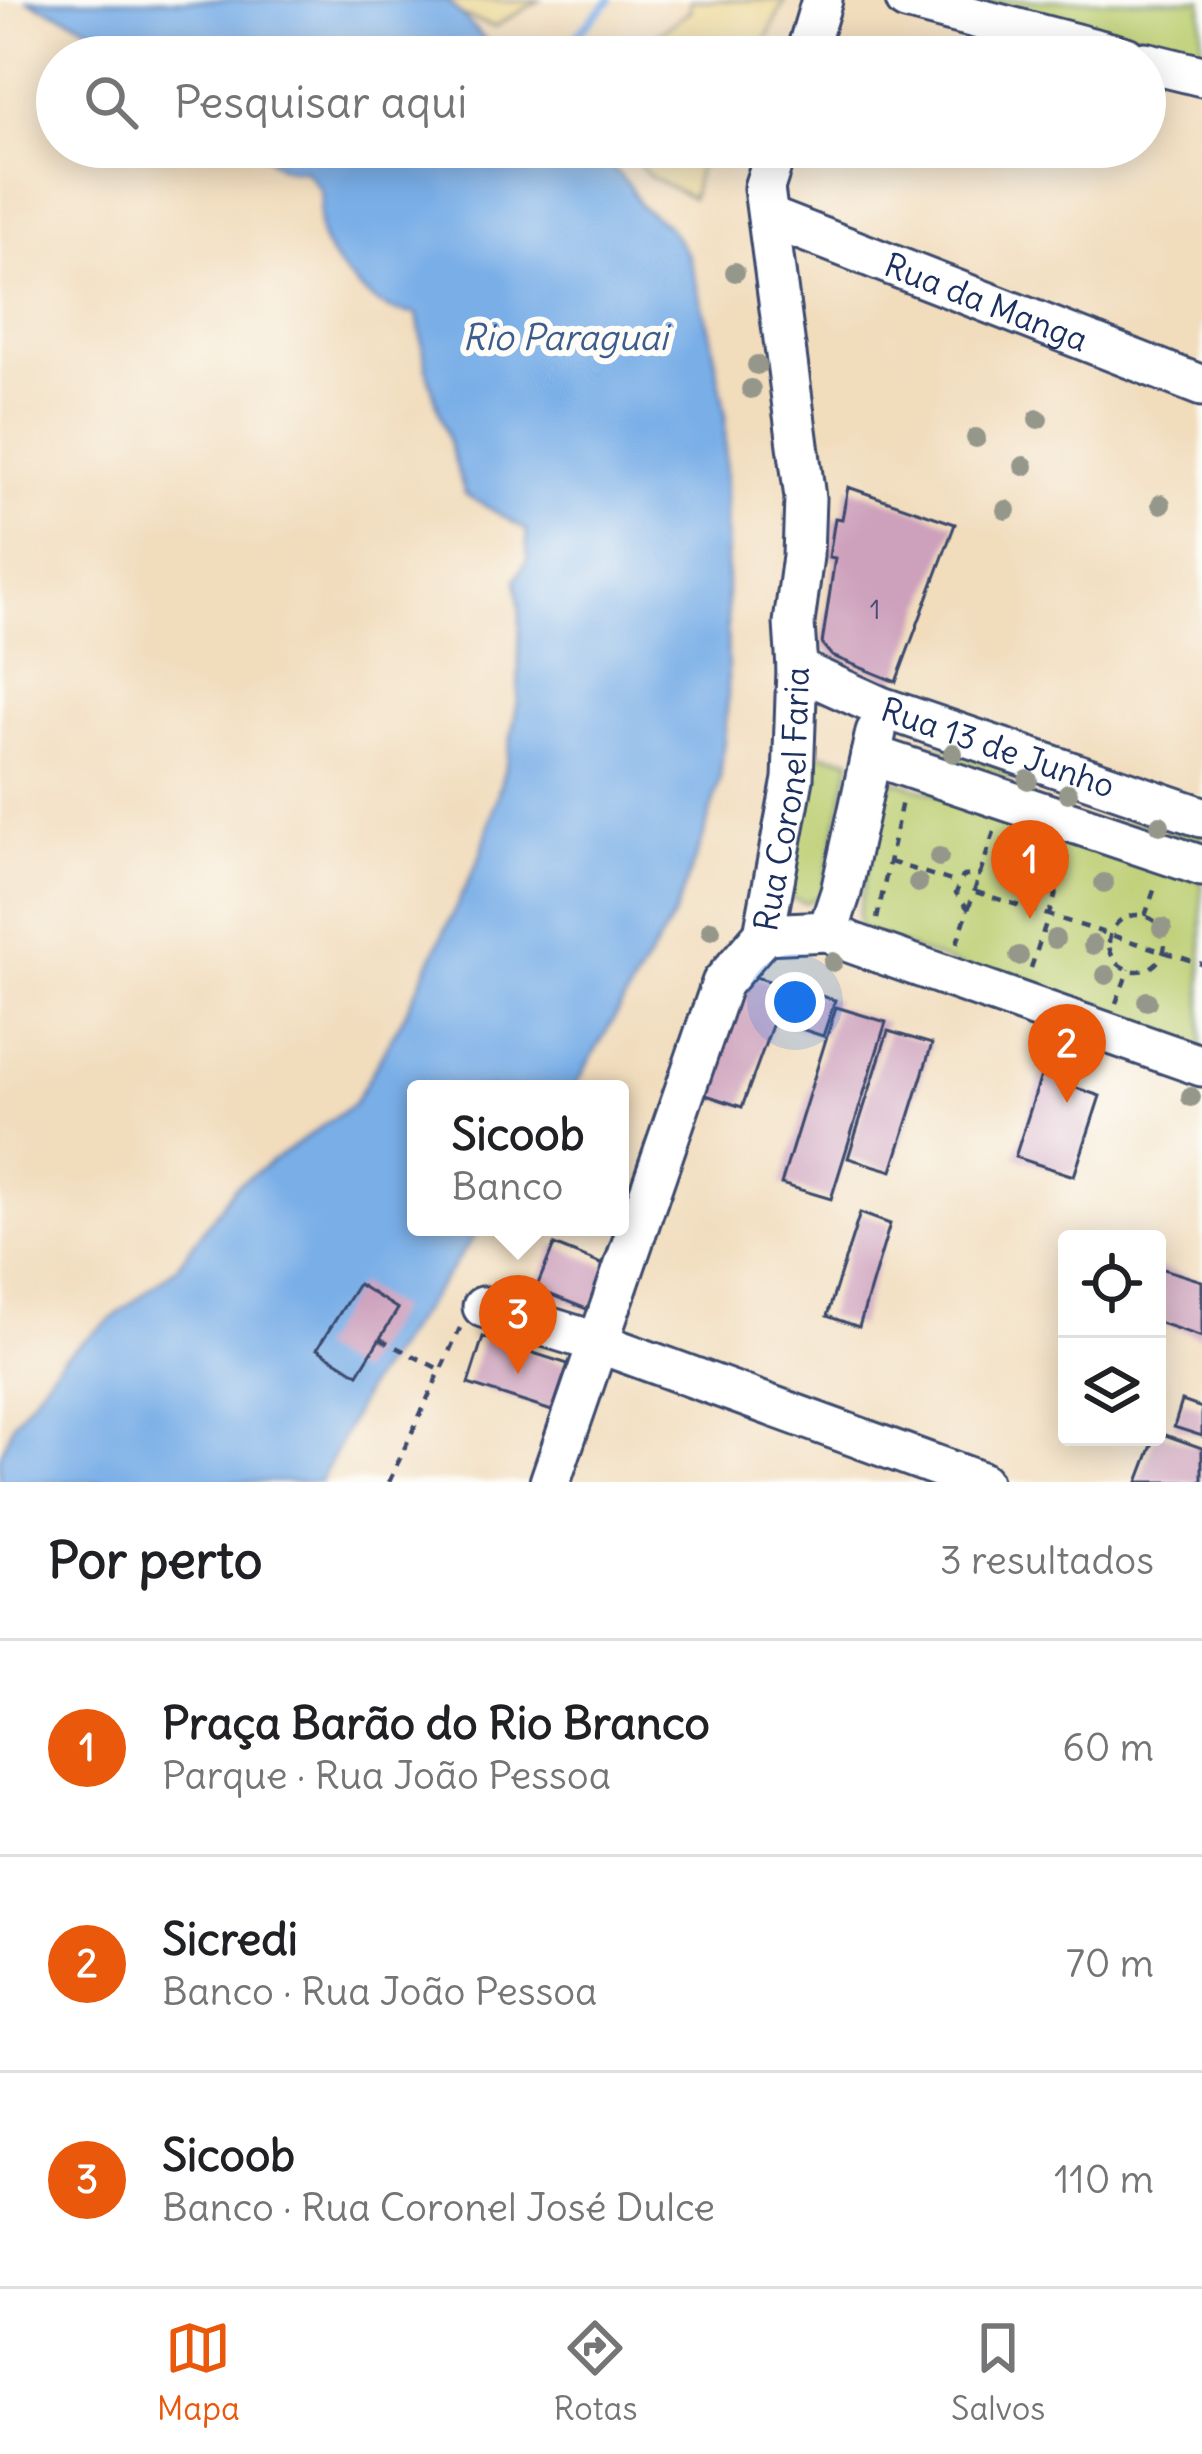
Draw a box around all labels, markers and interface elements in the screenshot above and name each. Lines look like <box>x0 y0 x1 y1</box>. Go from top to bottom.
search box <box>36 36 1166 168</box>
icon: search <box>78 69 144 135</box>
text: Pesquisar aqui <box>174 74 467 130</box>
street label: Rua da Manga <box>879 243 1094 360</box>
water label: Rio Paraguai <box>462 315 672 360</box>
house number: 1 <box>870 592 880 626</box>
street label: Rua Coronel Faria <box>744 666 818 934</box>
street label: Rua 13 de Junho <box>876 688 1120 807</box>
pin: 1 <box>991 820 1069 919</box>
your location <box>765 972 825 1032</box>
pin: 2 <box>1028 1004 1106 1103</box>
popup <box>407 1080 629 1236</box>
text: Sicoob <box>451 1106 585 1162</box>
text: Banco <box>451 1162 563 1211</box>
map controls <box>1058 1230 1166 1446</box>
button: locate <box>1058 1230 1166 1338</box>
pin: 3 <box>479 1275 557 1374</box>
button: layers <box>1058 1338 1166 1446</box>
text: Por perto <box>48 1528 262 1592</box>
text: 3 resultados <box>940 1536 1154 1585</box>
text: Praça Barão do Rio Branco <box>162 1695 710 1751</box>
text: 1 <box>79 1723 95 1772</box>
text: 60 m <box>1062 1723 1154 1772</box>
text: Parque · Rua João Pessoa <box>162 1751 611 1800</box>
text: Sicredi <box>162 1911 298 1967</box>
text: 2 <box>76 1939 98 1988</box>
text: 70 m <box>1066 1939 1154 1988</box>
text: Banco · Rua João Pessoa <box>162 1967 597 2016</box>
text: Sicoob <box>162 2127 295 2183</box>
text: 3 <box>76 2155 98 2204</box>
text: 110 m <box>1054 2155 1154 2204</box>
text: Banco · Rua Coronel José Dulce <box>162 2183 715 2232</box>
tab: Mapa <box>157 2315 240 2429</box>
tab: Rotas <box>553 2315 637 2429</box>
tab: Salvos <box>951 2315 1045 2429</box>

